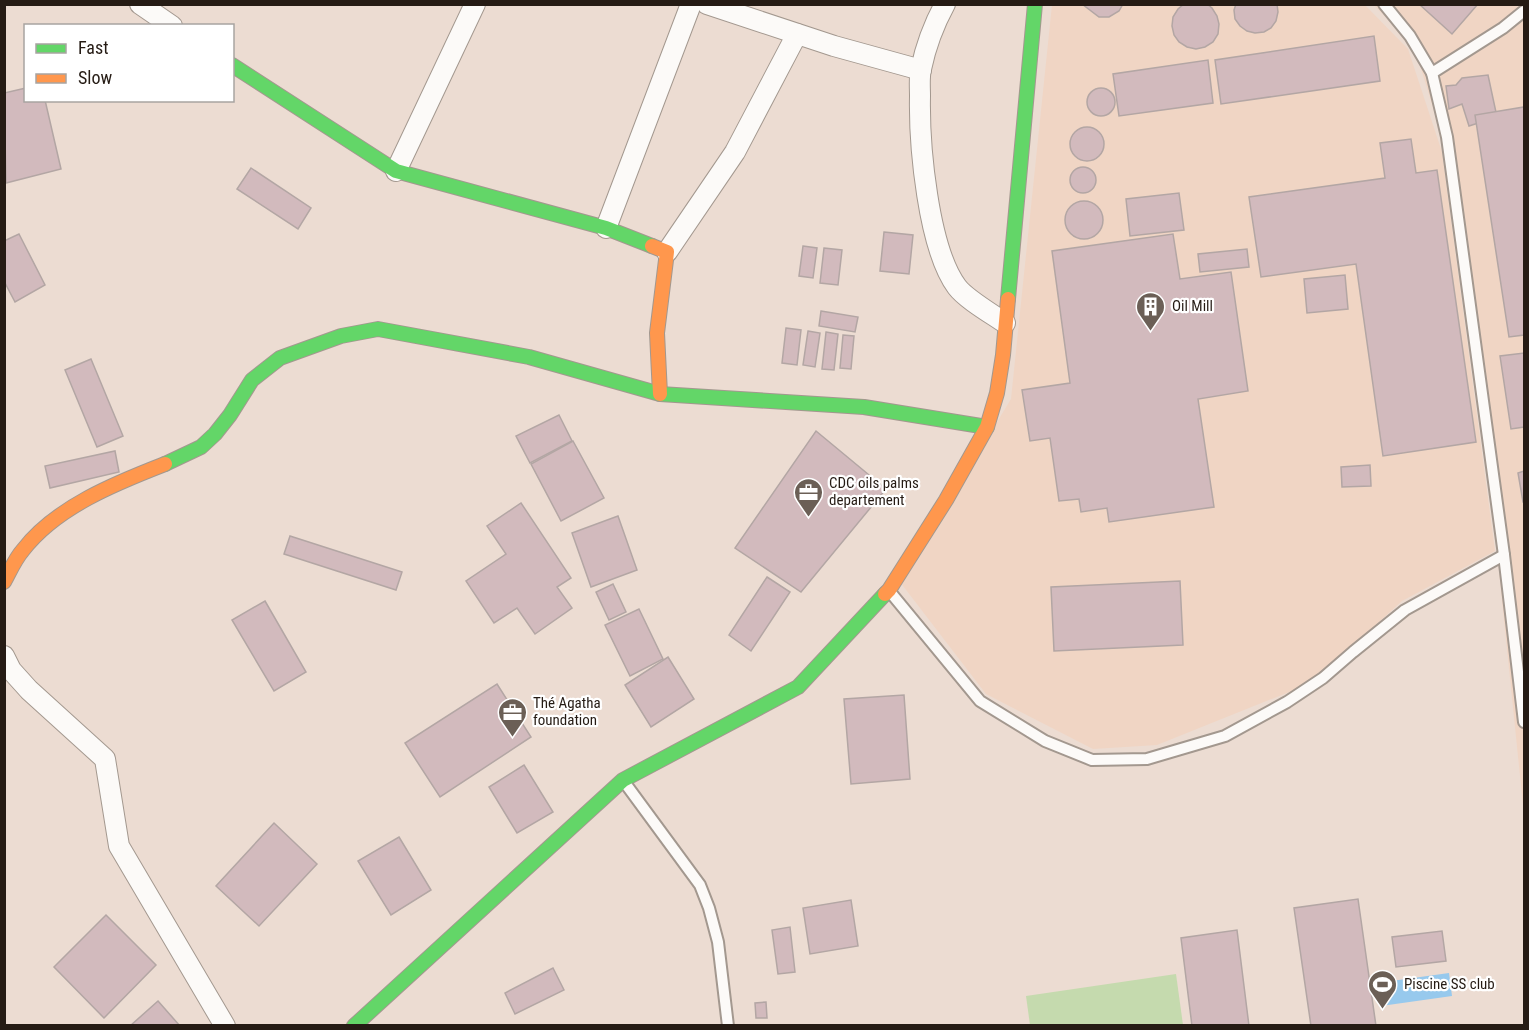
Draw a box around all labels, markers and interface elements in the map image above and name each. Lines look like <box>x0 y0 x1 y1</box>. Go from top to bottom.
legend <box>24 24 234 102</box>
text: Fast <box>78 37 109 58</box>
text: Slow <box>78 67 113 88</box>
building icon: Oil Mill <box>1135 290 1167 332</box>
place label: Oil Mill <box>1172 297 1213 315</box>
place label: CDC oils palms departement <box>829 474 919 509</box>
office icon: CDC oils palms departement <box>792 476 824 518</box>
place label: Thé Agatha foundation <box>533 694 601 729</box>
office icon: Thé Agatha foundation <box>496 696 528 738</box>
sports icon: Piscine SS club <box>1367 968 1399 1010</box>
place label: Piscine SS club <box>1404 975 1495 993</box>

